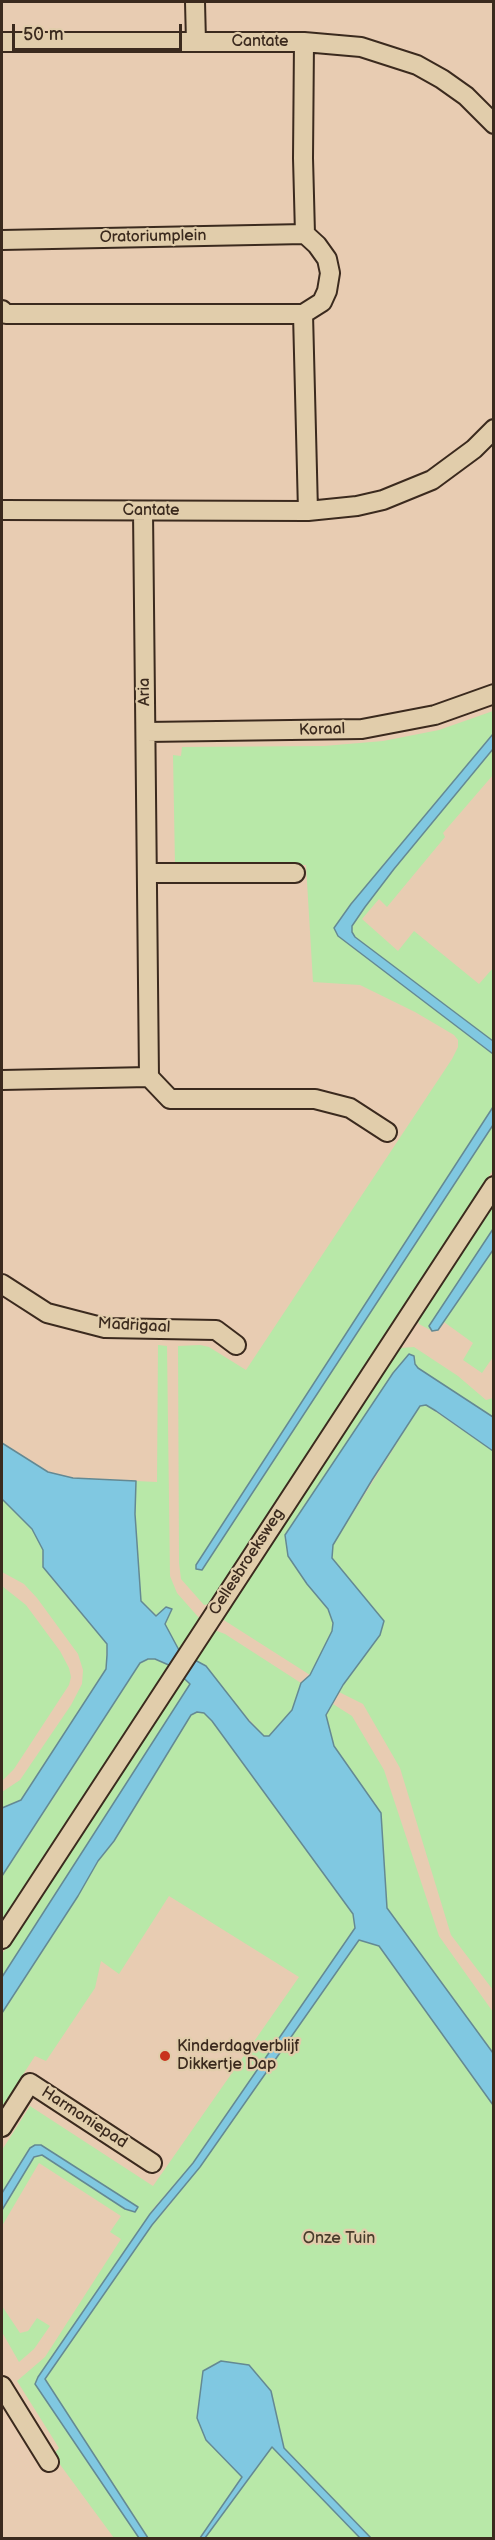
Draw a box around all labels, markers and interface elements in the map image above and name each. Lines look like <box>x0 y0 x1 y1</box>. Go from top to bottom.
scale bar <box>15 12 184 50</box>
text: 50 m <box>23 24 64 45</box>
street label: Cantate <box>232 32 288 52</box>
street label: Oratoriumplein <box>99 226 207 248</box>
street label: Cantate <box>123 501 179 521</box>
street label: Aria <box>135 678 155 706</box>
street label: Koraal <box>298 720 346 740</box>
street label: Madrigaal <box>97 1315 171 1337</box>
street label: Cellesbroeksweg <box>205 1505 289 1619</box>
place label: Kinderdagverblijf Dikkertje Dap <box>177 2037 299 2075</box>
marker: Kinderdagverblijf Dikkertje Dap <box>158 2049 172 2063</box>
street label: Harmoniepad <box>37 2083 131 2153</box>
park label: Onze Tuin <box>303 2229 375 2249</box>

